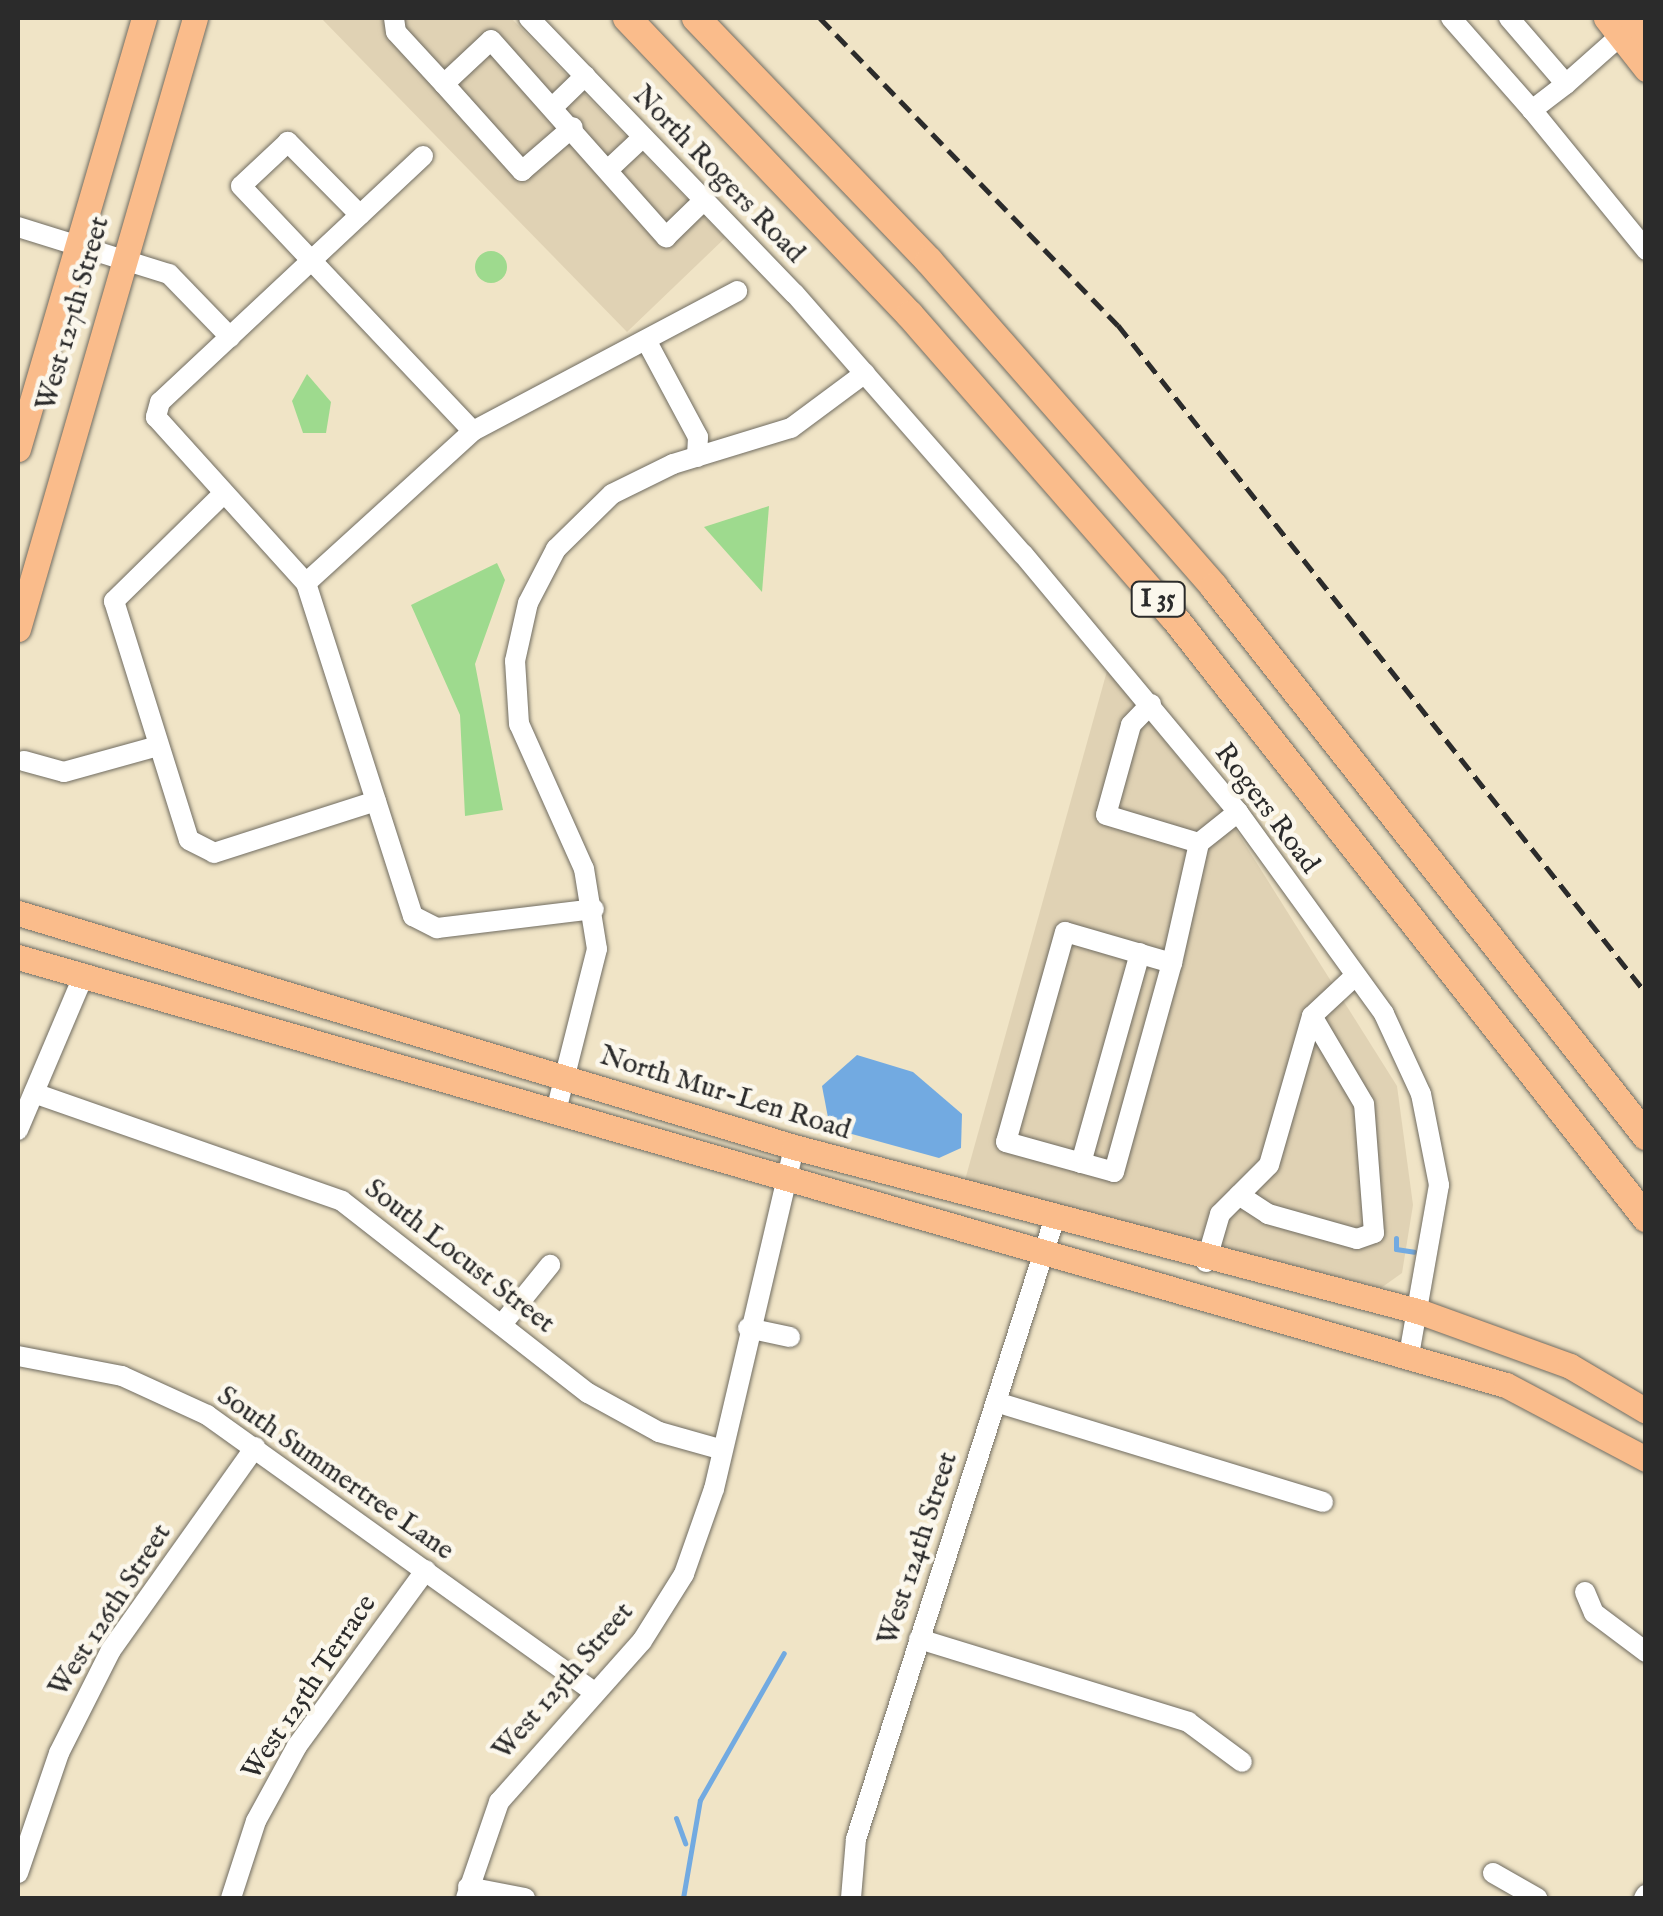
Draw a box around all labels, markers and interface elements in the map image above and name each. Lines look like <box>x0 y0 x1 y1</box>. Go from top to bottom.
street label: North Rogers Road <box>625 79 811 271</box>
street label: West 127th Street <box>30 213 118 415</box>
road number: I 35 <box>1130 579 1186 619</box>
street label: Rogers Road <box>1206 737 1326 881</box>
street label: North Mur-Len Road <box>596 1040 854 1148</box>
street label: South Locust Street <box>357 1173 561 1341</box>
street label: South Summertree Lane <box>210 1380 460 1568</box>
street label: West 124th Street <box>872 1448 966 1650</box>
street label: West 126th Street <box>43 1518 179 1704</box>
street label: West 125th Terrace <box>236 1589 384 1787</box>
street label: West 125th Street <box>487 1596 641 1768</box>

